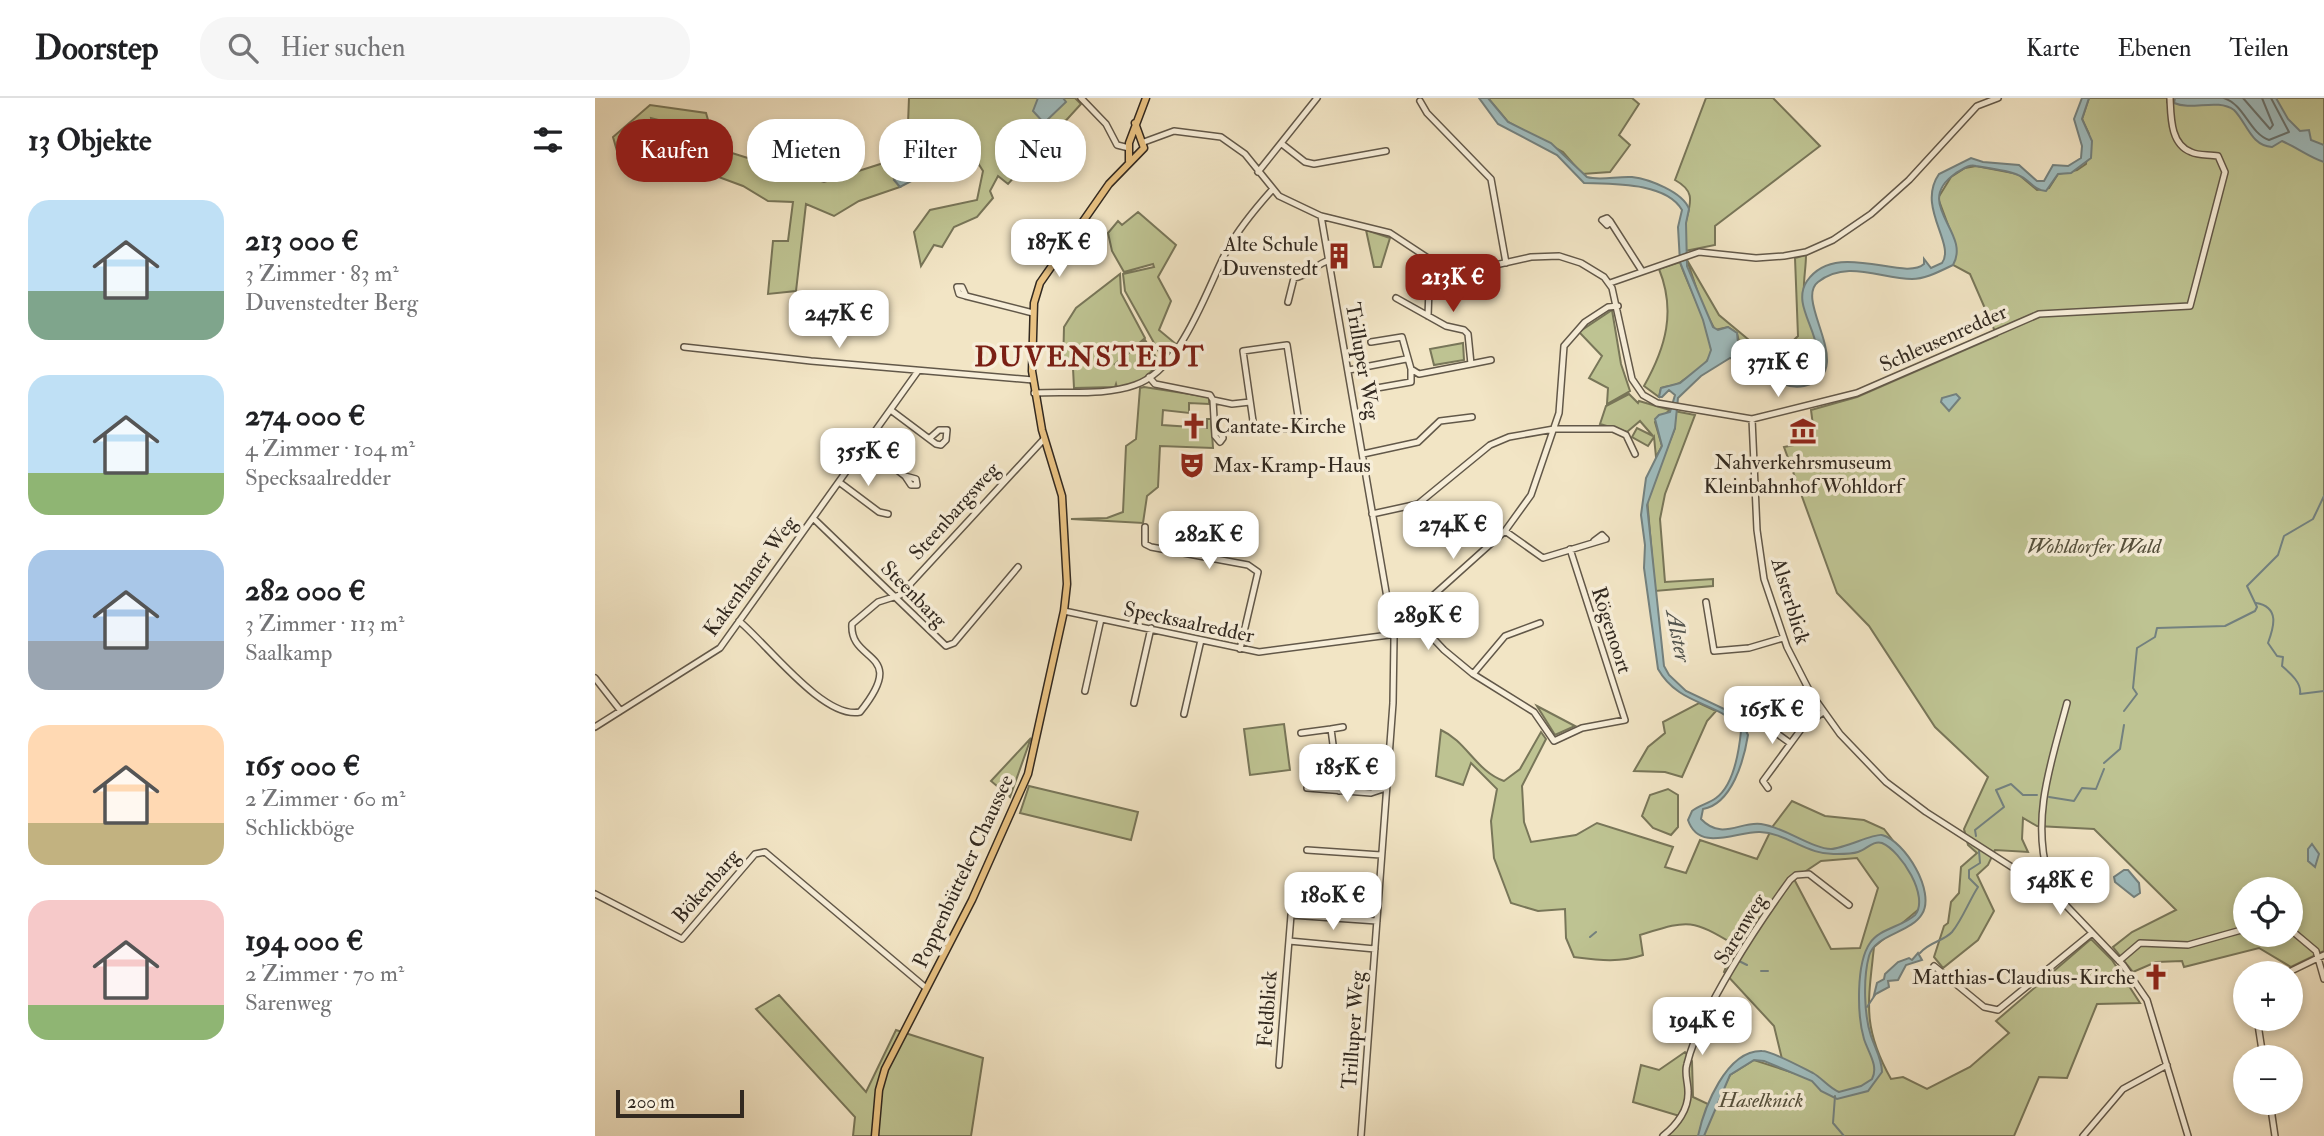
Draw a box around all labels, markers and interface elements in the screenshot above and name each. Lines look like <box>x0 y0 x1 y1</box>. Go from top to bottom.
search box <box>200 17 690 80</box>
text: Doorstep <box>35 28 158 69</box>
icon: search <box>224 29 262 67</box>
text: Hier suchen <box>280 32 405 64</box>
text: Karte <box>2026 33 2079 64</box>
text: Ebenen <box>2117 33 2191 64</box>
text: Teilen <box>2229 33 2289 64</box>
chip: Kaufen <box>616 119 733 182</box>
chip: Mieten <box>747 119 865 182</box>
chip: Filter <box>879 119 981 182</box>
chip: Neu <box>995 119 1086 182</box>
icon: filters <box>529 121 567 159</box>
text: 13 Objekte <box>28 122 152 159</box>
pin: 187K € <box>1002 220 1116 279</box>
text: 213 000 € <box>245 222 359 259</box>
text: 187K € <box>1027 227 1091 256</box>
icon: home <box>84 228 168 312</box>
place label: Alte Schule Duvenstedt <box>1222 231 1318 282</box>
building icon: Alte Schule Duvenstedt <box>1324 241 1354 271</box>
pin: 213K € <box>1396 254 1510 314</box>
text: 3 Zimmer · 83 m² <box>245 259 399 288</box>
text: 213K € <box>1421 262 1485 291</box>
text: Duvenstedter Berg <box>245 288 418 317</box>
pin: 247K € <box>782 290 896 350</box>
text: 247K € <box>805 298 873 327</box>
street label: Schleusenredder <box>1875 298 2011 379</box>
street label: Trilluper Weg <box>1339 300 1386 422</box>
district label: DUVENSTEDT <box>974 340 1206 375</box>
pin: 371K € <box>1721 340 1835 399</box>
text: 371K € <box>1747 347 1809 376</box>
text: 274 000 € <box>245 397 366 434</box>
icon: home <box>84 403 168 487</box>
church icon: Cantate-Kirche <box>1179 411 1209 441</box>
place label: Cantate-Kirche <box>1215 413 1346 440</box>
museum icon: Nahverkehrsmuseum Kleinbahnhof Wohldorf <box>1788 416 1818 446</box>
pin: 355K € <box>811 428 925 488</box>
text: 4 Zimmer · 104 m² <box>245 434 415 463</box>
text: 355K € <box>836 436 900 465</box>
place label: Nahverkehrsmuseum Kleinbahnhof Wohldorf <box>1703 449 1906 500</box>
theatre icon: Max-Kramp-Haus <box>1177 450 1207 480</box>
place label: Max-Kramp-Haus <box>1213 452 1371 479</box>
street label: Steenbargsweg <box>903 456 1006 566</box>
text: Specksaalredder <box>245 463 391 492</box>
pin: 274K € <box>1396 502 1510 561</box>
text: 274K € <box>1419 509 1487 538</box>
street label: Kakenhaner Weg <box>698 510 804 642</box>
pin: 282K € <box>1152 512 1266 571</box>
text: 282K € <box>1175 519 1243 548</box>
park label: Wohldorfer Wald <box>2027 533 2162 560</box>
street label: Alsterblick <box>1764 554 1816 648</box>
street label: Steenbarg <box>874 555 953 634</box>
text: 282 000 € <box>245 572 366 609</box>
icon: home <box>84 578 168 662</box>
street label: Rögenoort <box>1585 583 1638 677</box>
pin: 289K € <box>1371 592 1485 652</box>
street label: Specksaalredder <box>1121 595 1257 650</box>
text: 289K € <box>1394 600 1462 629</box>
water label: Alster <box>1659 605 1698 666</box>
text: 3 Zimmer · 113 m² <box>245 609 404 638</box>
text: Saalkamp <box>245 638 332 667</box>
pin: 165K € <box>1715 686 1829 746</box>
text: 165K € <box>1740 694 1804 723</box>
pin: 185K € <box>1290 744 1404 804</box>
text: 165 000 € <box>245 747 360 784</box>
text: 185K € <box>1315 752 1379 781</box>
icon: home <box>84 753 168 837</box>
street label: Poppenbütteler Chaussee <box>907 770 1020 972</box>
text: 2 Zimmer · 60 m² <box>245 784 405 813</box>
text: Schlickböge <box>245 813 354 842</box>
street label: Bökenbarg <box>667 843 747 929</box>
pin: 548K € <box>2003 858 2117 917</box>
text: 548K € <box>2026 865 2094 894</box>
pin: 180K € <box>1276 872 1390 932</box>
map controls <box>2233 877 2303 1115</box>
button: locate <box>2233 877 2303 947</box>
text: 180K € <box>1300 880 1366 909</box>
street label: Sarenweg <box>1708 888 1773 970</box>
text: 194 000 € <box>245 922 363 959</box>
icon: home <box>84 928 168 1012</box>
text: 2 Zimmer · 70 m² <box>245 959 404 988</box>
button: + <box>2233 961 2303 1031</box>
church icon: Matthias-Claudius-Kirche <box>2141 962 2171 992</box>
place label: Matthias-Claudius-Kirche <box>1912 964 2135 991</box>
street label: Trilluper Weg <box>1336 969 1371 1090</box>
street label: Feldblick <box>1251 970 1284 1048</box>
text: Sarenweg <box>245 988 332 1017</box>
pin: 194K € <box>1645 998 1759 1057</box>
text: 194K € <box>1669 1005 1735 1034</box>
button: − <box>2233 1045 2303 1115</box>
scale bar <box>616 1087 744 1119</box>
park label: Haselknick <box>1718 1087 1803 1114</box>
text: 200 m <box>627 1090 675 1114</box>

